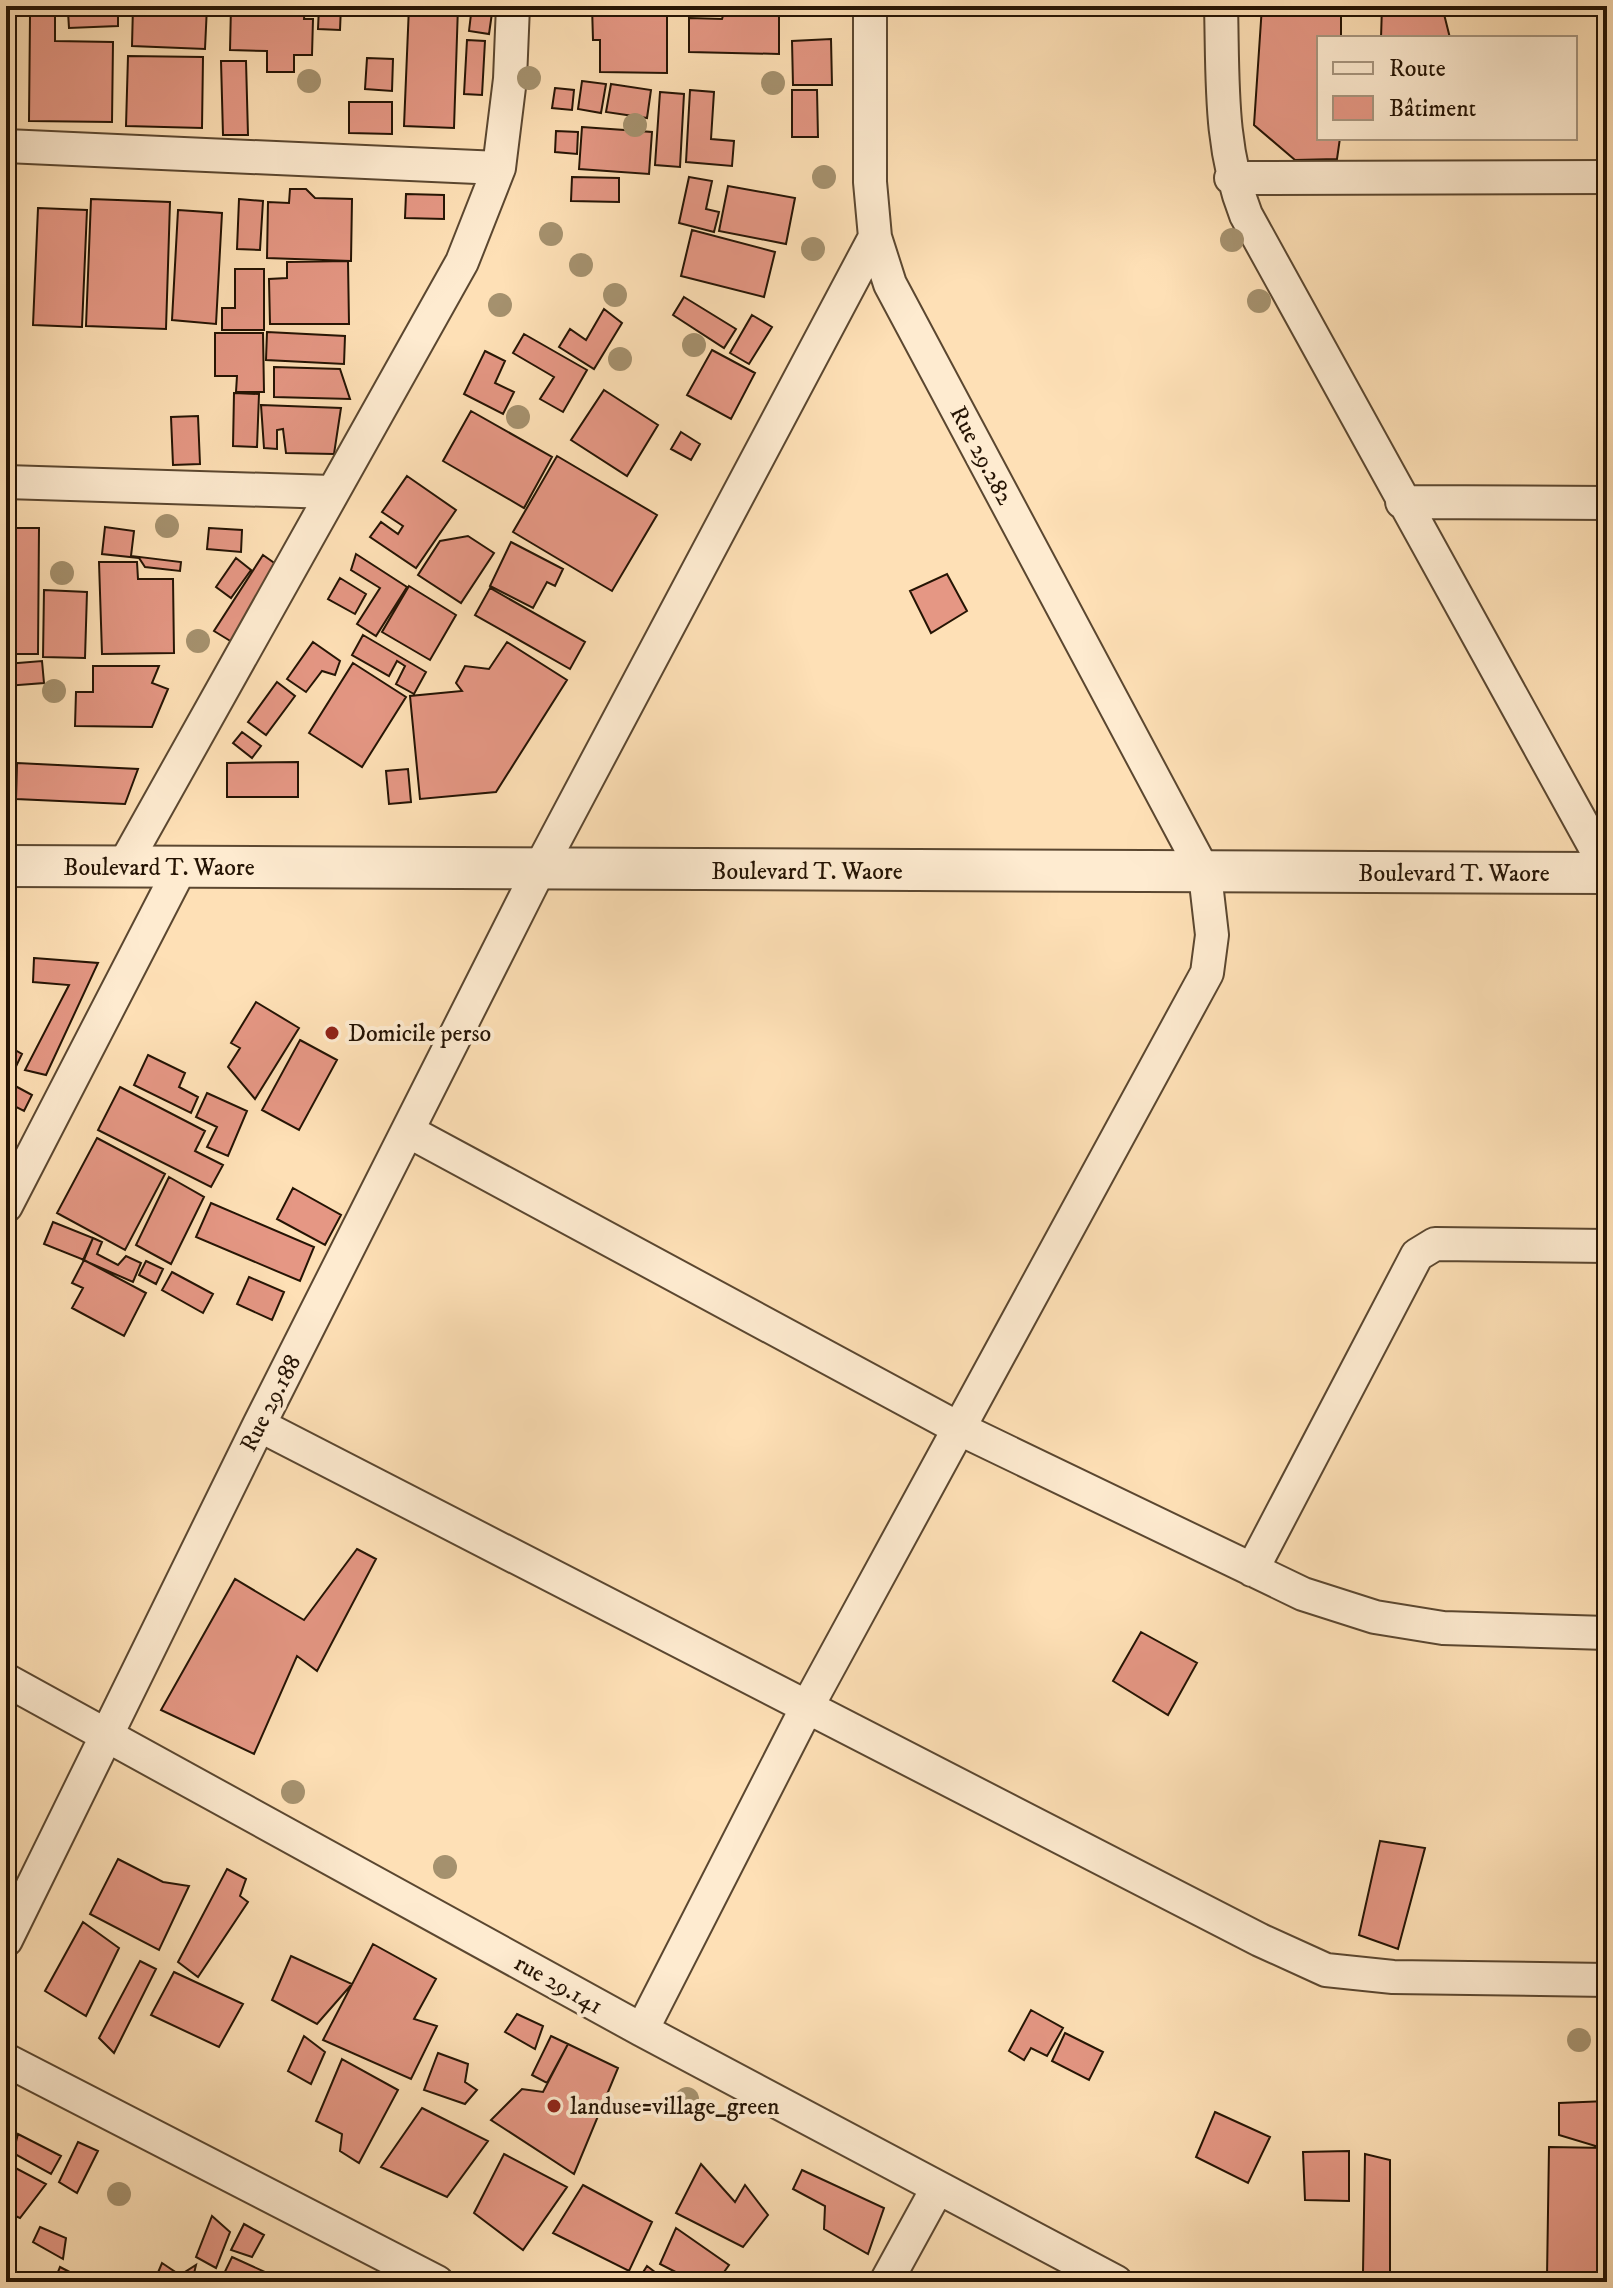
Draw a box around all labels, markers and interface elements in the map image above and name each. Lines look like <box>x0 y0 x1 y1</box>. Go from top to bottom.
legend <box>1317 36 1577 140</box>
text: Route <box>1389 54 1446 84</box>
text: Bâtiment <box>1389 94 1477 124</box>
street label: Rue 29.282 <box>943 401 1020 510</box>
street label: Boulevard T. Waore <box>63 853 255 883</box>
street label: Boulevard T. Waore <box>711 857 903 887</box>
street label: Boulevard T. Waore <box>1358 859 1550 889</box>
place label: Domicile perso <box>348 1019 491 1049</box>
marker: Domicile perso <box>323 1024 341 1042</box>
street label: Rue 29.188 <box>234 1350 308 1457</box>
street label: rue 29.141 <box>509 1948 608 2021</box>
place label: landuse=village_green <box>570 2092 780 2122</box>
marker: landuse=village_green <box>545 2097 563 2115</box>

